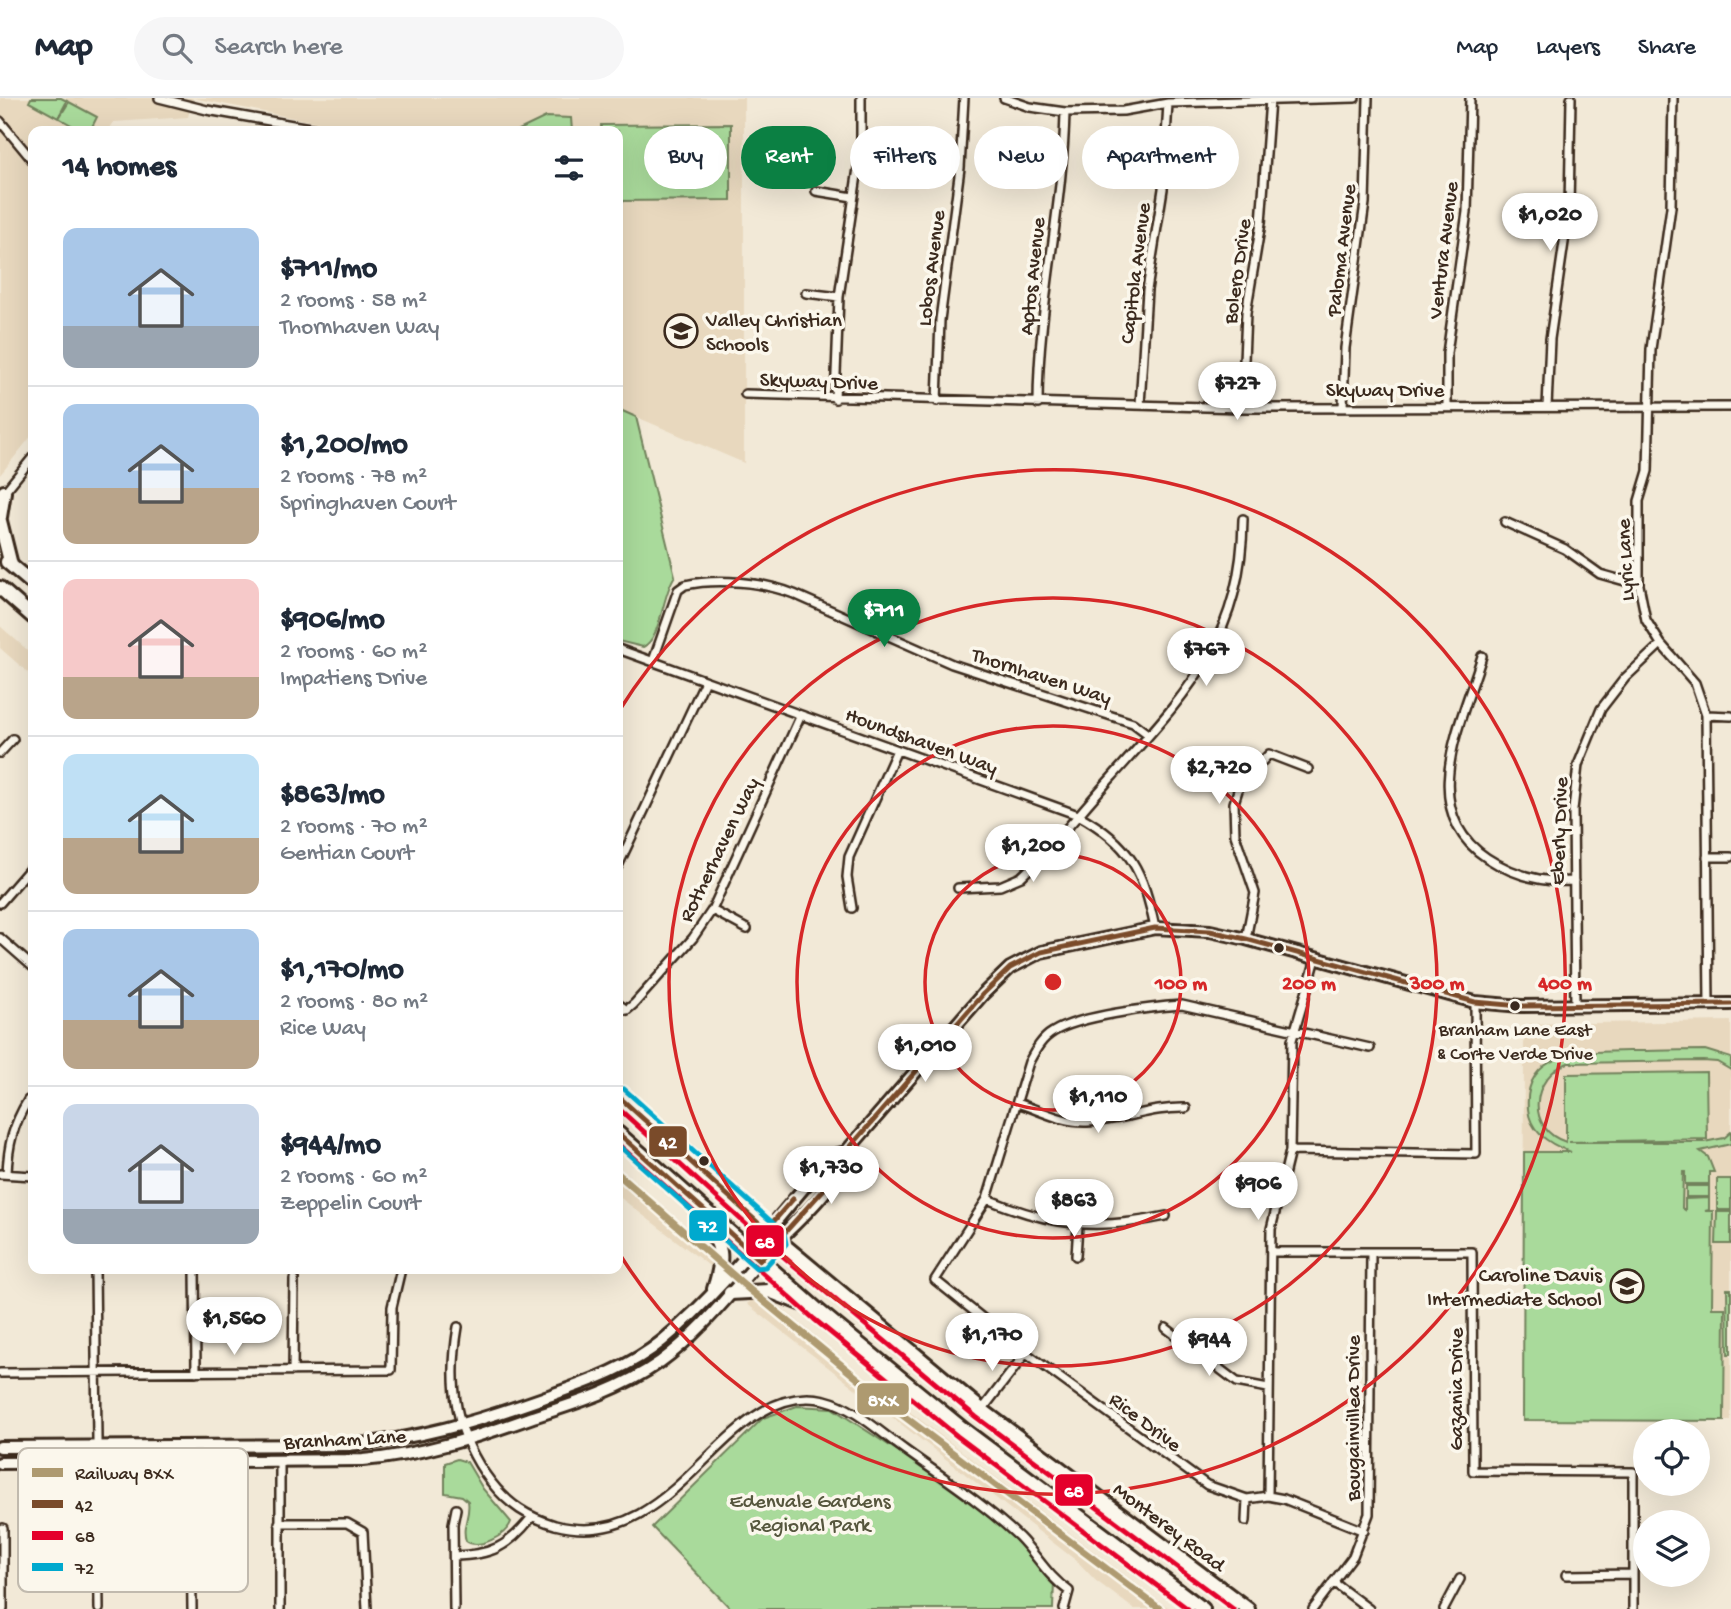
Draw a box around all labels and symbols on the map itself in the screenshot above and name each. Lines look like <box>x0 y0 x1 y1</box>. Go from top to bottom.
street label: Ventura Avenue <box>1425 179 1466 321</box>
street label: Paloma Avenue <box>1323 182 1364 319</box>
pin: $1,020 <box>1493 194 1607 253</box>
street label: Capitola Avenue <box>1116 200 1159 345</box>
street label: Lobos Avenue <box>914 208 953 328</box>
street label: Aptos Avenue <box>1016 215 1053 336</box>
street label: Bolero Drive <box>1220 216 1259 327</box>
place label: Valley Christian Schools <box>705 310 842 359</box>
school or university icon: Valley Christian Schools <box>662 312 700 350</box>
pin: $727 <box>1196 362 1278 422</box>
street label: Skyway Drive <box>759 369 880 398</box>
street label: Skyway Drive <box>1326 380 1445 405</box>
street label: Lyric Lane <box>1613 517 1642 602</box>
pin: $711 <box>843 589 925 649</box>
pin: $767 <box>1165 628 1247 688</box>
street label: Thornhaven Way <box>967 644 1114 713</box>
street label: Houndshaven Way <box>841 704 1001 782</box>
pin: $2,720 <box>1162 746 1276 806</box>
street label: Rotherhaven Way <box>675 774 767 927</box>
street label: Eberly Drive <box>1547 775 1576 886</box>
pin: $1,200 <box>976 824 1090 884</box>
unlabelled marker <box>1272 941 1286 955</box>
centre of rings <box>1041 970 1065 994</box>
text: 100 m <box>1154 973 1207 998</box>
text: 200 m <box>1282 973 1336 998</box>
text: 300 m <box>1409 973 1464 998</box>
text: 400 m <box>1537 973 1592 998</box>
marker: Branham Lane East & Corte Verde Drive <box>1508 999 1522 1013</box>
place label: Branham Lane East & Corte Verde Drive <box>1437 1020 1594 1067</box>
pin: $1,010 <box>868 1024 982 1084</box>
pin: $1,110 <box>1041 1076 1155 1135</box>
line badge: 42 <box>648 1125 688 1158</box>
text: 42 <box>658 1133 678 1156</box>
pin: $1,730 <box>774 1146 888 1206</box>
unlabelled marker <box>697 1154 711 1168</box>
pin: $906 <box>1217 1162 1299 1222</box>
pin: $863 <box>1033 1180 1115 1239</box>
line badge: 72 <box>688 1209 728 1242</box>
text: 72 <box>697 1217 718 1240</box>
line badge: 68 <box>745 1224 785 1258</box>
text: 68 <box>755 1233 776 1256</box>
place label: Caroline Davis Intermediate School <box>1427 1265 1603 1314</box>
school or university icon: Caroline Davis Intermediate School <box>1608 1267 1646 1305</box>
pin: $1,560 <box>177 1298 291 1357</box>
pin: $1,170 <box>935 1314 1049 1373</box>
pin: $944 <box>1168 1318 1250 1378</box>
street label: Gazania Drive <box>1446 1326 1471 1450</box>
street label: Bougainvillea Drive <box>1343 1334 1368 1502</box>
line badge: 8XX <box>856 1382 910 1416</box>
street label: Rice Drive <box>1103 1388 1186 1460</box>
text: 8XX <box>868 1391 900 1414</box>
street label: Branham Lane <box>282 1426 408 1457</box>
legend <box>18 1448 248 1592</box>
text: Railway 8XX <box>75 1464 174 1487</box>
line badge: 68 <box>1054 1473 1094 1507</box>
street label: Monterey Road <box>1107 1478 1230 1580</box>
text: 68 <box>1064 1482 1085 1505</box>
park label: Edenvale Gardens Regional Park <box>730 1491 892 1540</box>
text: 42 <box>75 1496 93 1519</box>
text: 68 <box>75 1527 95 1550</box>
text: 72 <box>74 1559 94 1582</box>

